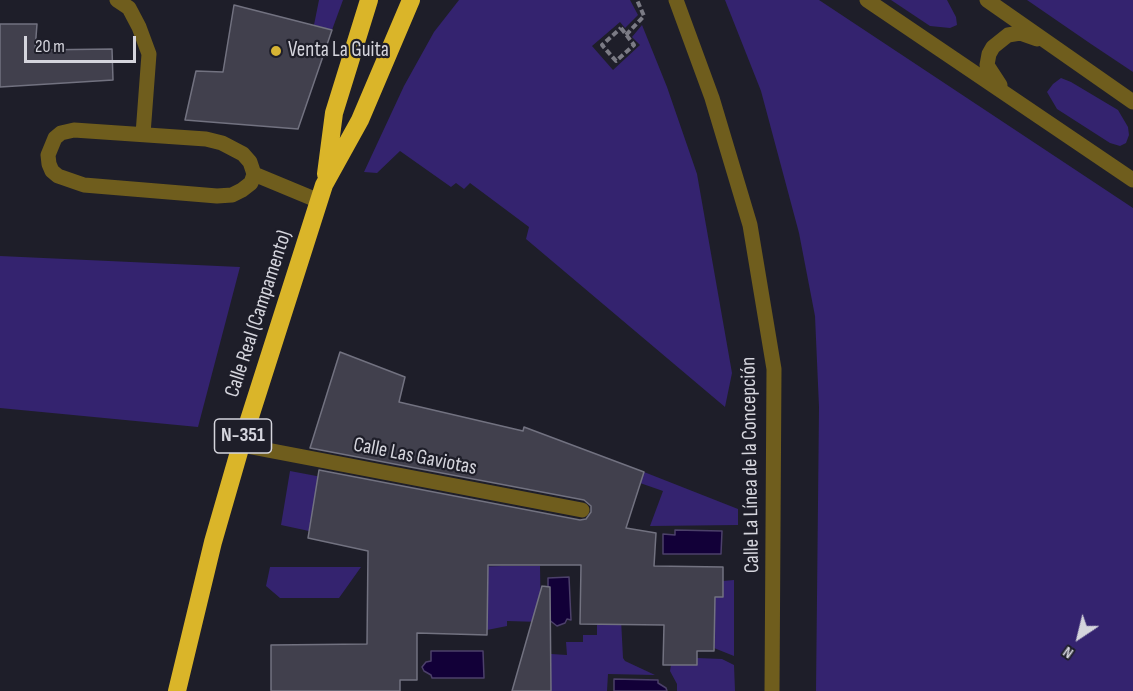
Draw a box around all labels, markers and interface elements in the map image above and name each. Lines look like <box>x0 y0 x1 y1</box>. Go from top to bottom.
scale bar <box>27 24 140 62</box>
text: 20 m <box>35 36 65 57</box>
place label: Venta La Guita <box>288 38 389 64</box>
marker: Venta La Guita <box>269 44 283 58</box>
street label: Calle Real (Campamento) <box>220 227 298 401</box>
street label: Calle La Línea de la Concepción <box>737 357 765 573</box>
road number: N-351 <box>214 419 272 453</box>
street label: Calle Las Gaviotas <box>351 433 479 481</box>
north arrow <box>1049 607 1109 667</box>
text: N <box>1059 642 1077 662</box>

